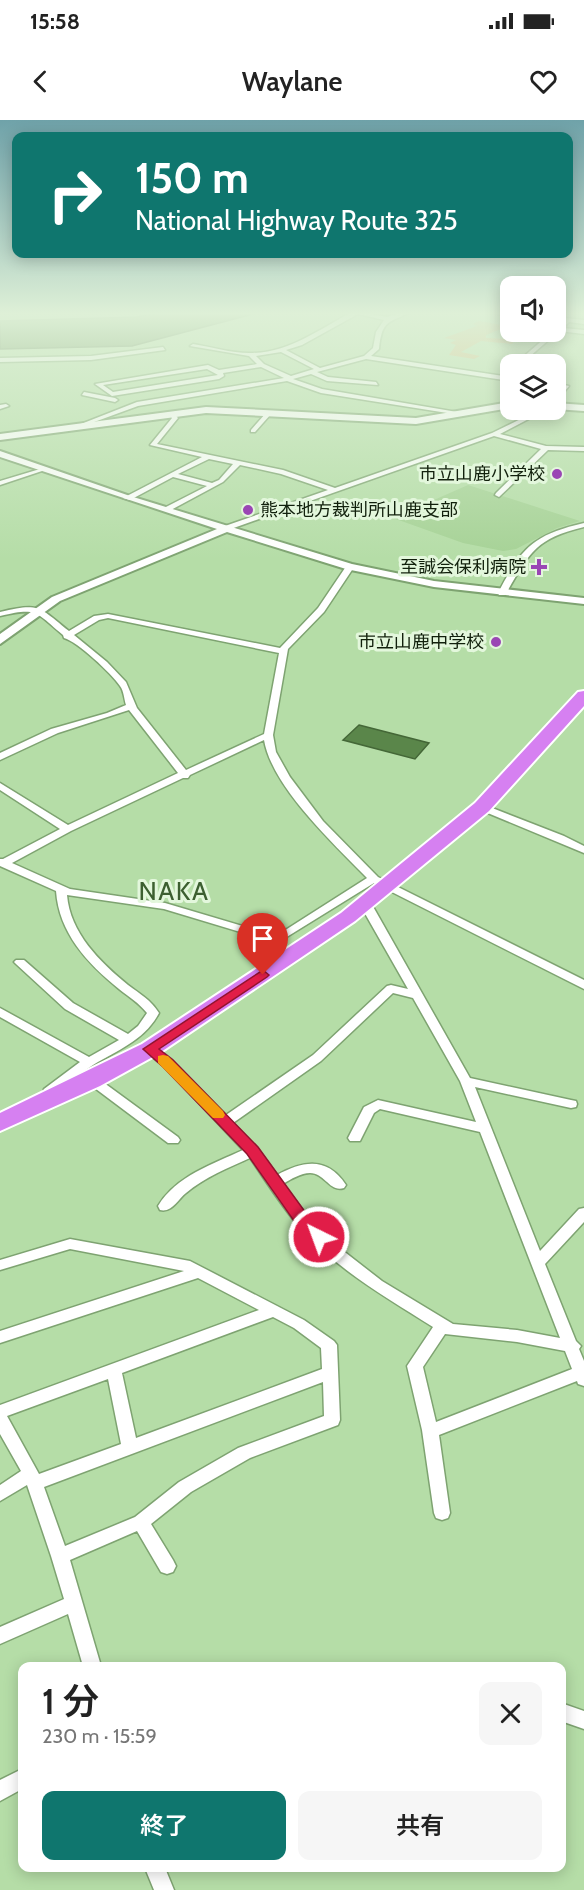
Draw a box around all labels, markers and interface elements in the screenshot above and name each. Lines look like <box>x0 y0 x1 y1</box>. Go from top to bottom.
text: 15:58 <box>30 8 80 35</box>
icon: back <box>24 65 57 98</box>
text: Waylane <box>242 65 342 98</box>
icon: heart <box>527 65 560 98</box>
text: 150 m <box>135 152 249 204</box>
icon: right <box>36 156 114 234</box>
text: National Highway Route 325 <box>135 204 458 237</box>
map controls <box>500 276 566 420</box>
button: sound <box>500 276 566 342</box>
button: layers <box>500 354 566 420</box>
place label: 市立山鹿小学校 <box>419 463 545 485</box>
marker: 市立山鹿小学校 <box>550 467 564 481</box>
place label: 熊本地方裁判所山鹿支部 <box>260 499 458 521</box>
marker: 熊本地方裁判所山鹿支部 <box>241 503 255 517</box>
place label: 至誠会保利病院 <box>400 556 526 578</box>
marker: 至誠会保利病院 <box>530 558 548 576</box>
place label: 市立山鹿中学校 <box>358 631 484 653</box>
marker: 市立山鹿中学校 <box>489 635 503 649</box>
district label: NAKA <box>138 875 210 907</box>
pin <box>237 913 288 975</box>
icon: arrive <box>246 922 279 955</box>
position arrow <box>287 1205 351 1269</box>
text: 1 分 <box>42 1679 99 1723</box>
button: close <box>479 1682 542 1745</box>
text: 230 m · 15:59 <box>42 1724 157 1748</box>
button: 終了 <box>42 1791 286 1860</box>
button: 共有 <box>298 1791 542 1860</box>

